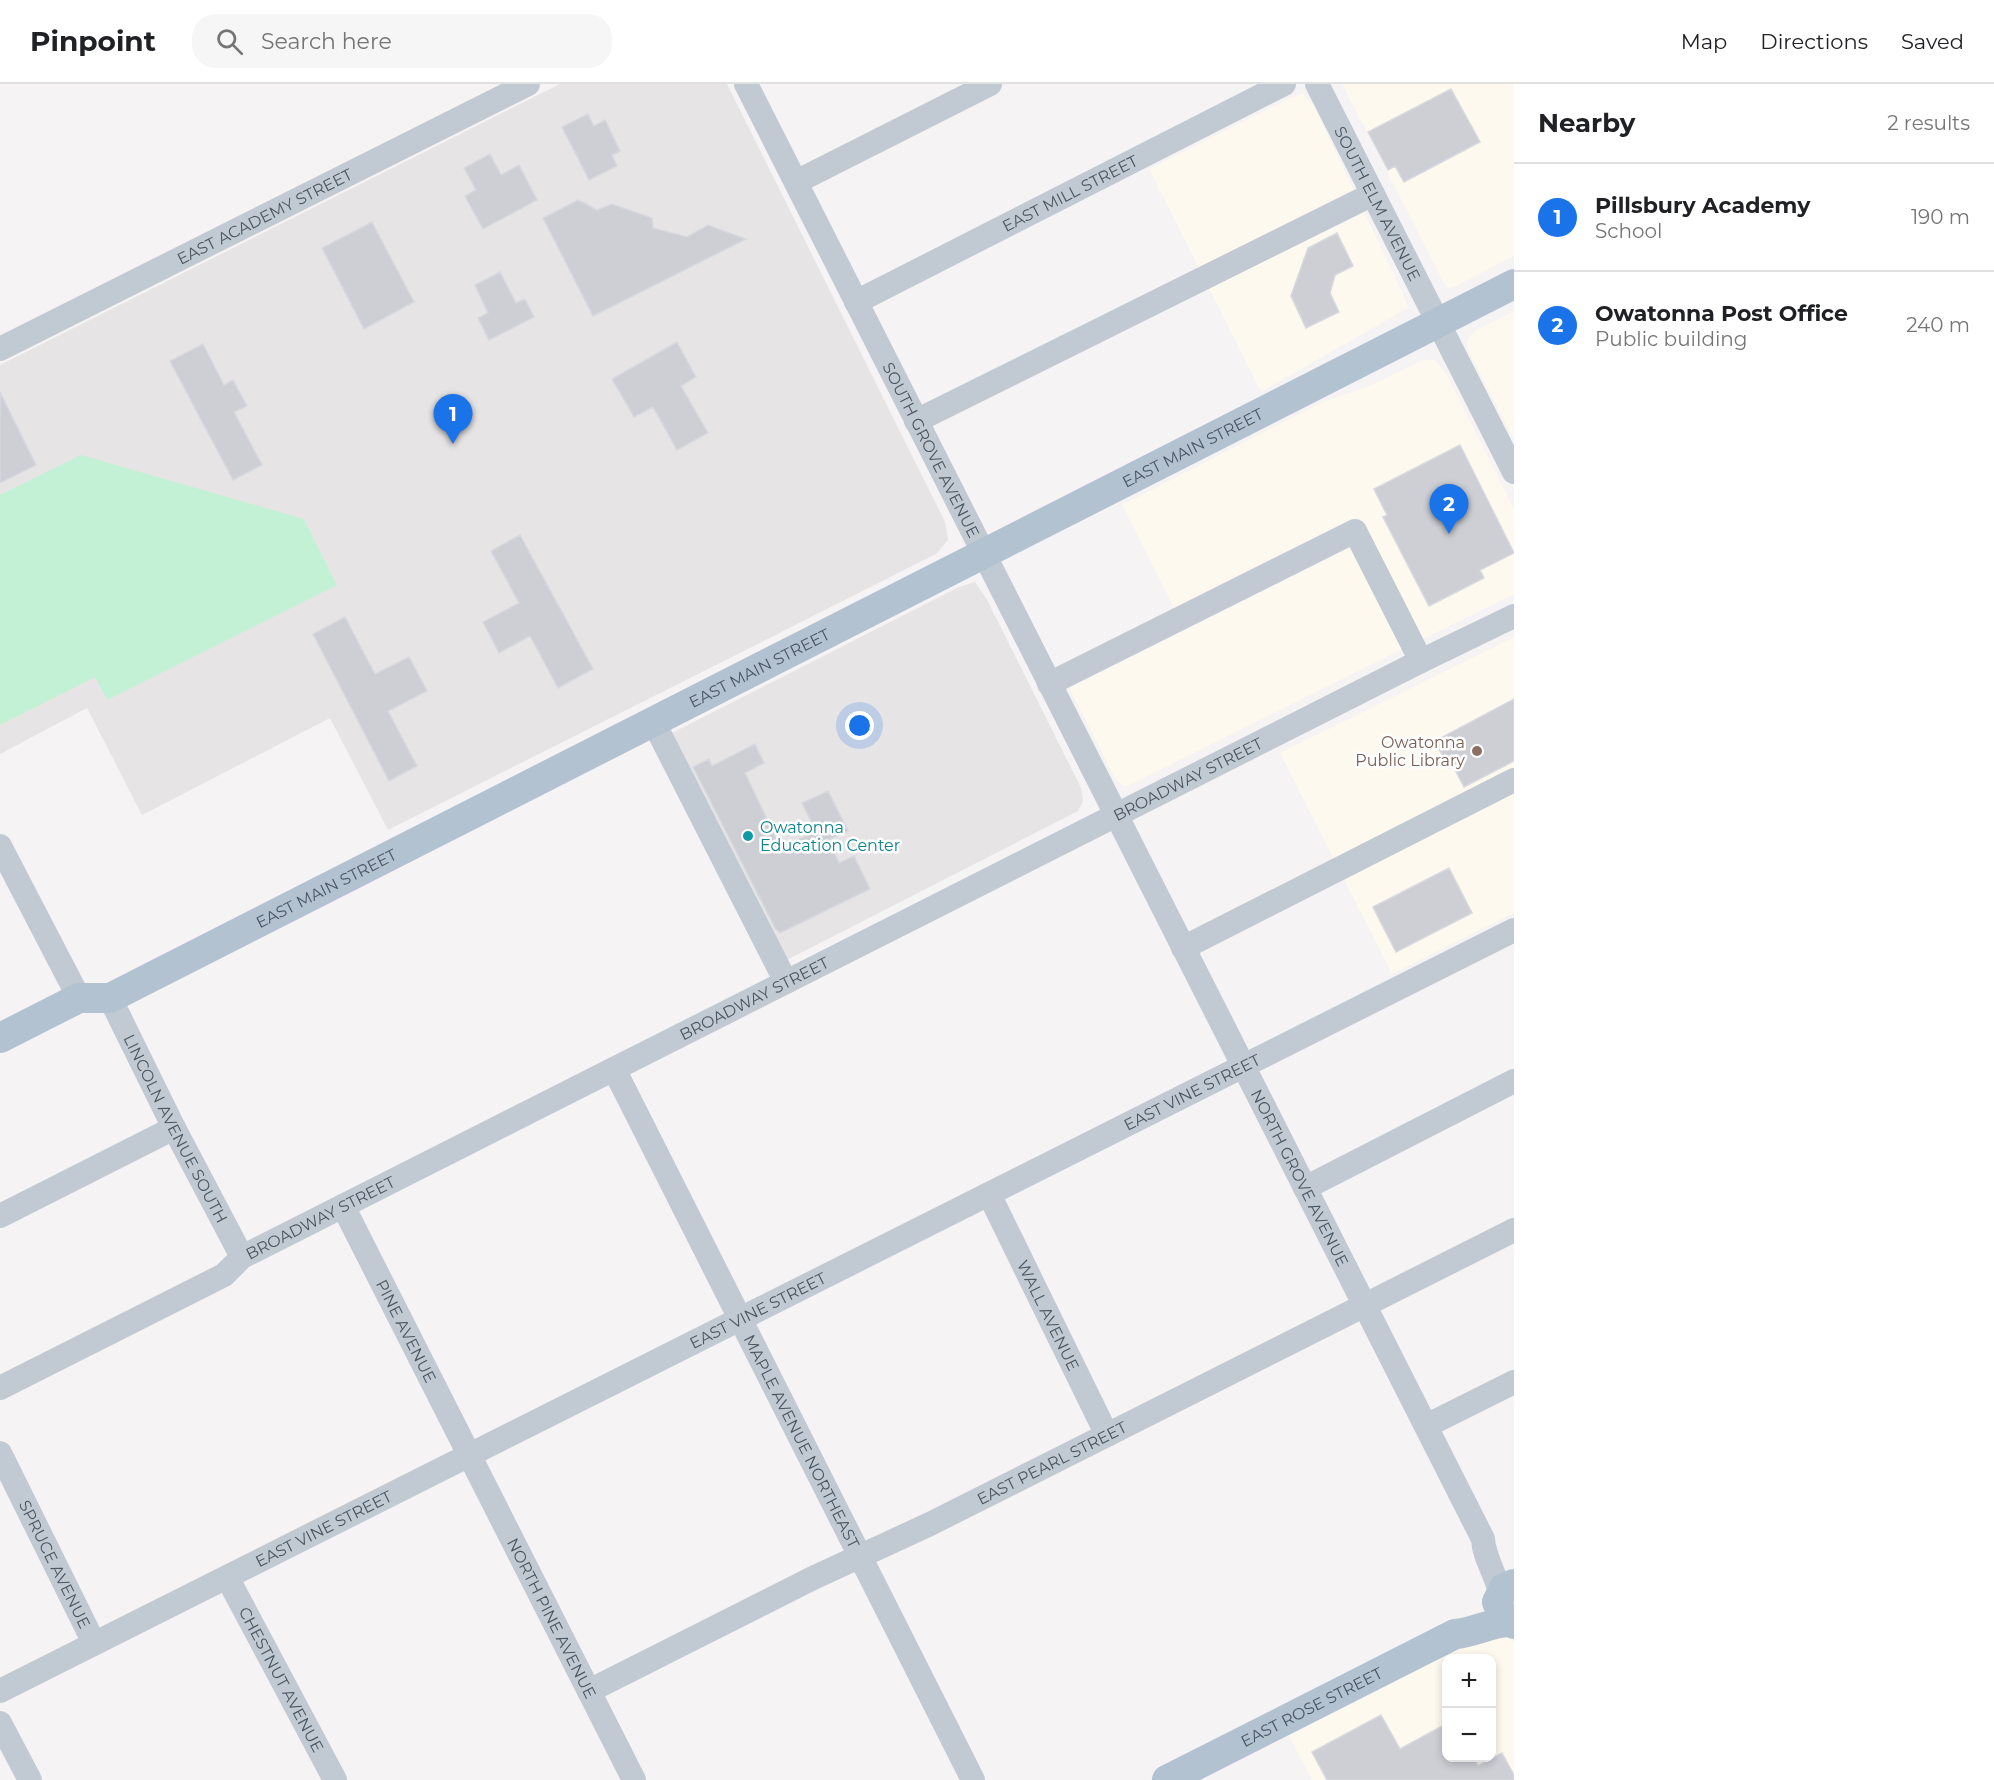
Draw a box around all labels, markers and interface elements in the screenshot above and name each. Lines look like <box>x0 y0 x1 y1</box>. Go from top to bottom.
search box <box>192 14 612 68</box>
text: Pinpoint <box>30 24 156 58</box>
icon: search <box>213 25 246 58</box>
text: Search here <box>261 28 392 55</box>
text: Map <box>1681 29 1727 54</box>
text: Directions <box>1760 29 1868 54</box>
text: Saved <box>1901 29 1964 54</box>
text: Nearby <box>1538 107 1635 139</box>
text: 2 results <box>1887 111 1970 135</box>
street label: SOUTH ELM AVENUE <box>1330 123 1424 284</box>
street label: EAST MILL STREET <box>999 151 1142 236</box>
street label: EAST ACADEMY STREET <box>174 164 356 269</box>
text: Pillsbury Academy <box>1595 192 1810 219</box>
text: 1 <box>1554 205 1561 229</box>
text: 190 m <box>1911 205 1970 229</box>
text: School <box>1595 219 1662 243</box>
text: Owatonna Post Office <box>1595 300 1848 327</box>
text: 2 <box>1552 313 1563 337</box>
text: 240 m <box>1906 313 1970 337</box>
text: Public building <box>1595 327 1748 351</box>
street label: SOUTH GROVE AVENUE <box>879 359 983 541</box>
pin: 1 <box>434 394 472 444</box>
street label: EAST MAIN STREET <box>1119 404 1267 492</box>
pin: 2 <box>1430 484 1468 534</box>
street label: EAST MAIN STREET <box>686 624 834 712</box>
your location <box>845 711 874 740</box>
street label: BROADWAY STREET <box>1110 733 1266 825</box>
place label: Owatonna Public Library <box>1355 733 1465 770</box>
marker: Owatonna Public Library <box>1470 744 1484 758</box>
place label: Owatonna Education Center <box>760 818 900 855</box>
marker: Owatonna Education Center <box>741 829 755 843</box>
street label: EAST MAIN STREET <box>253 845 401 932</box>
street label: BROADWAY STREET <box>676 953 833 1044</box>
street label: LINCOLN AVENUE SOUTH <box>119 1031 231 1226</box>
street label: EAST VINE STREET <box>1121 1050 1264 1135</box>
street label: NORTH GROVE AVENUE <box>1247 1086 1352 1270</box>
street label: BROADWAY STREET <box>243 1172 399 1264</box>
street label: WALL AVENUE <box>1013 1257 1083 1374</box>
street label: EAST VINE STREET <box>687 1268 830 1353</box>
street label: PINE AVENUE <box>372 1276 440 1386</box>
street label: MAPLE AVENUE NORTHEAST <box>740 1331 864 1552</box>
street label: EAST PEARL STREET <box>974 1417 1131 1509</box>
street label: EAST VINE STREET <box>252 1486 396 1571</box>
street label: SPRUCE AVENUE <box>15 1497 94 1632</box>
street label: NORTH PINE AVENUE <box>503 1535 600 1702</box>
street label: CHESTNUT AVENUE <box>235 1604 327 1756</box>
map controls <box>1442 1654 1496 1762</box>
button: + <box>1442 1654 1496 1708</box>
street label: EAST ROSE STREET <box>1238 1663 1386 1751</box>
button: − <box>1442 1708 1496 1762</box>

